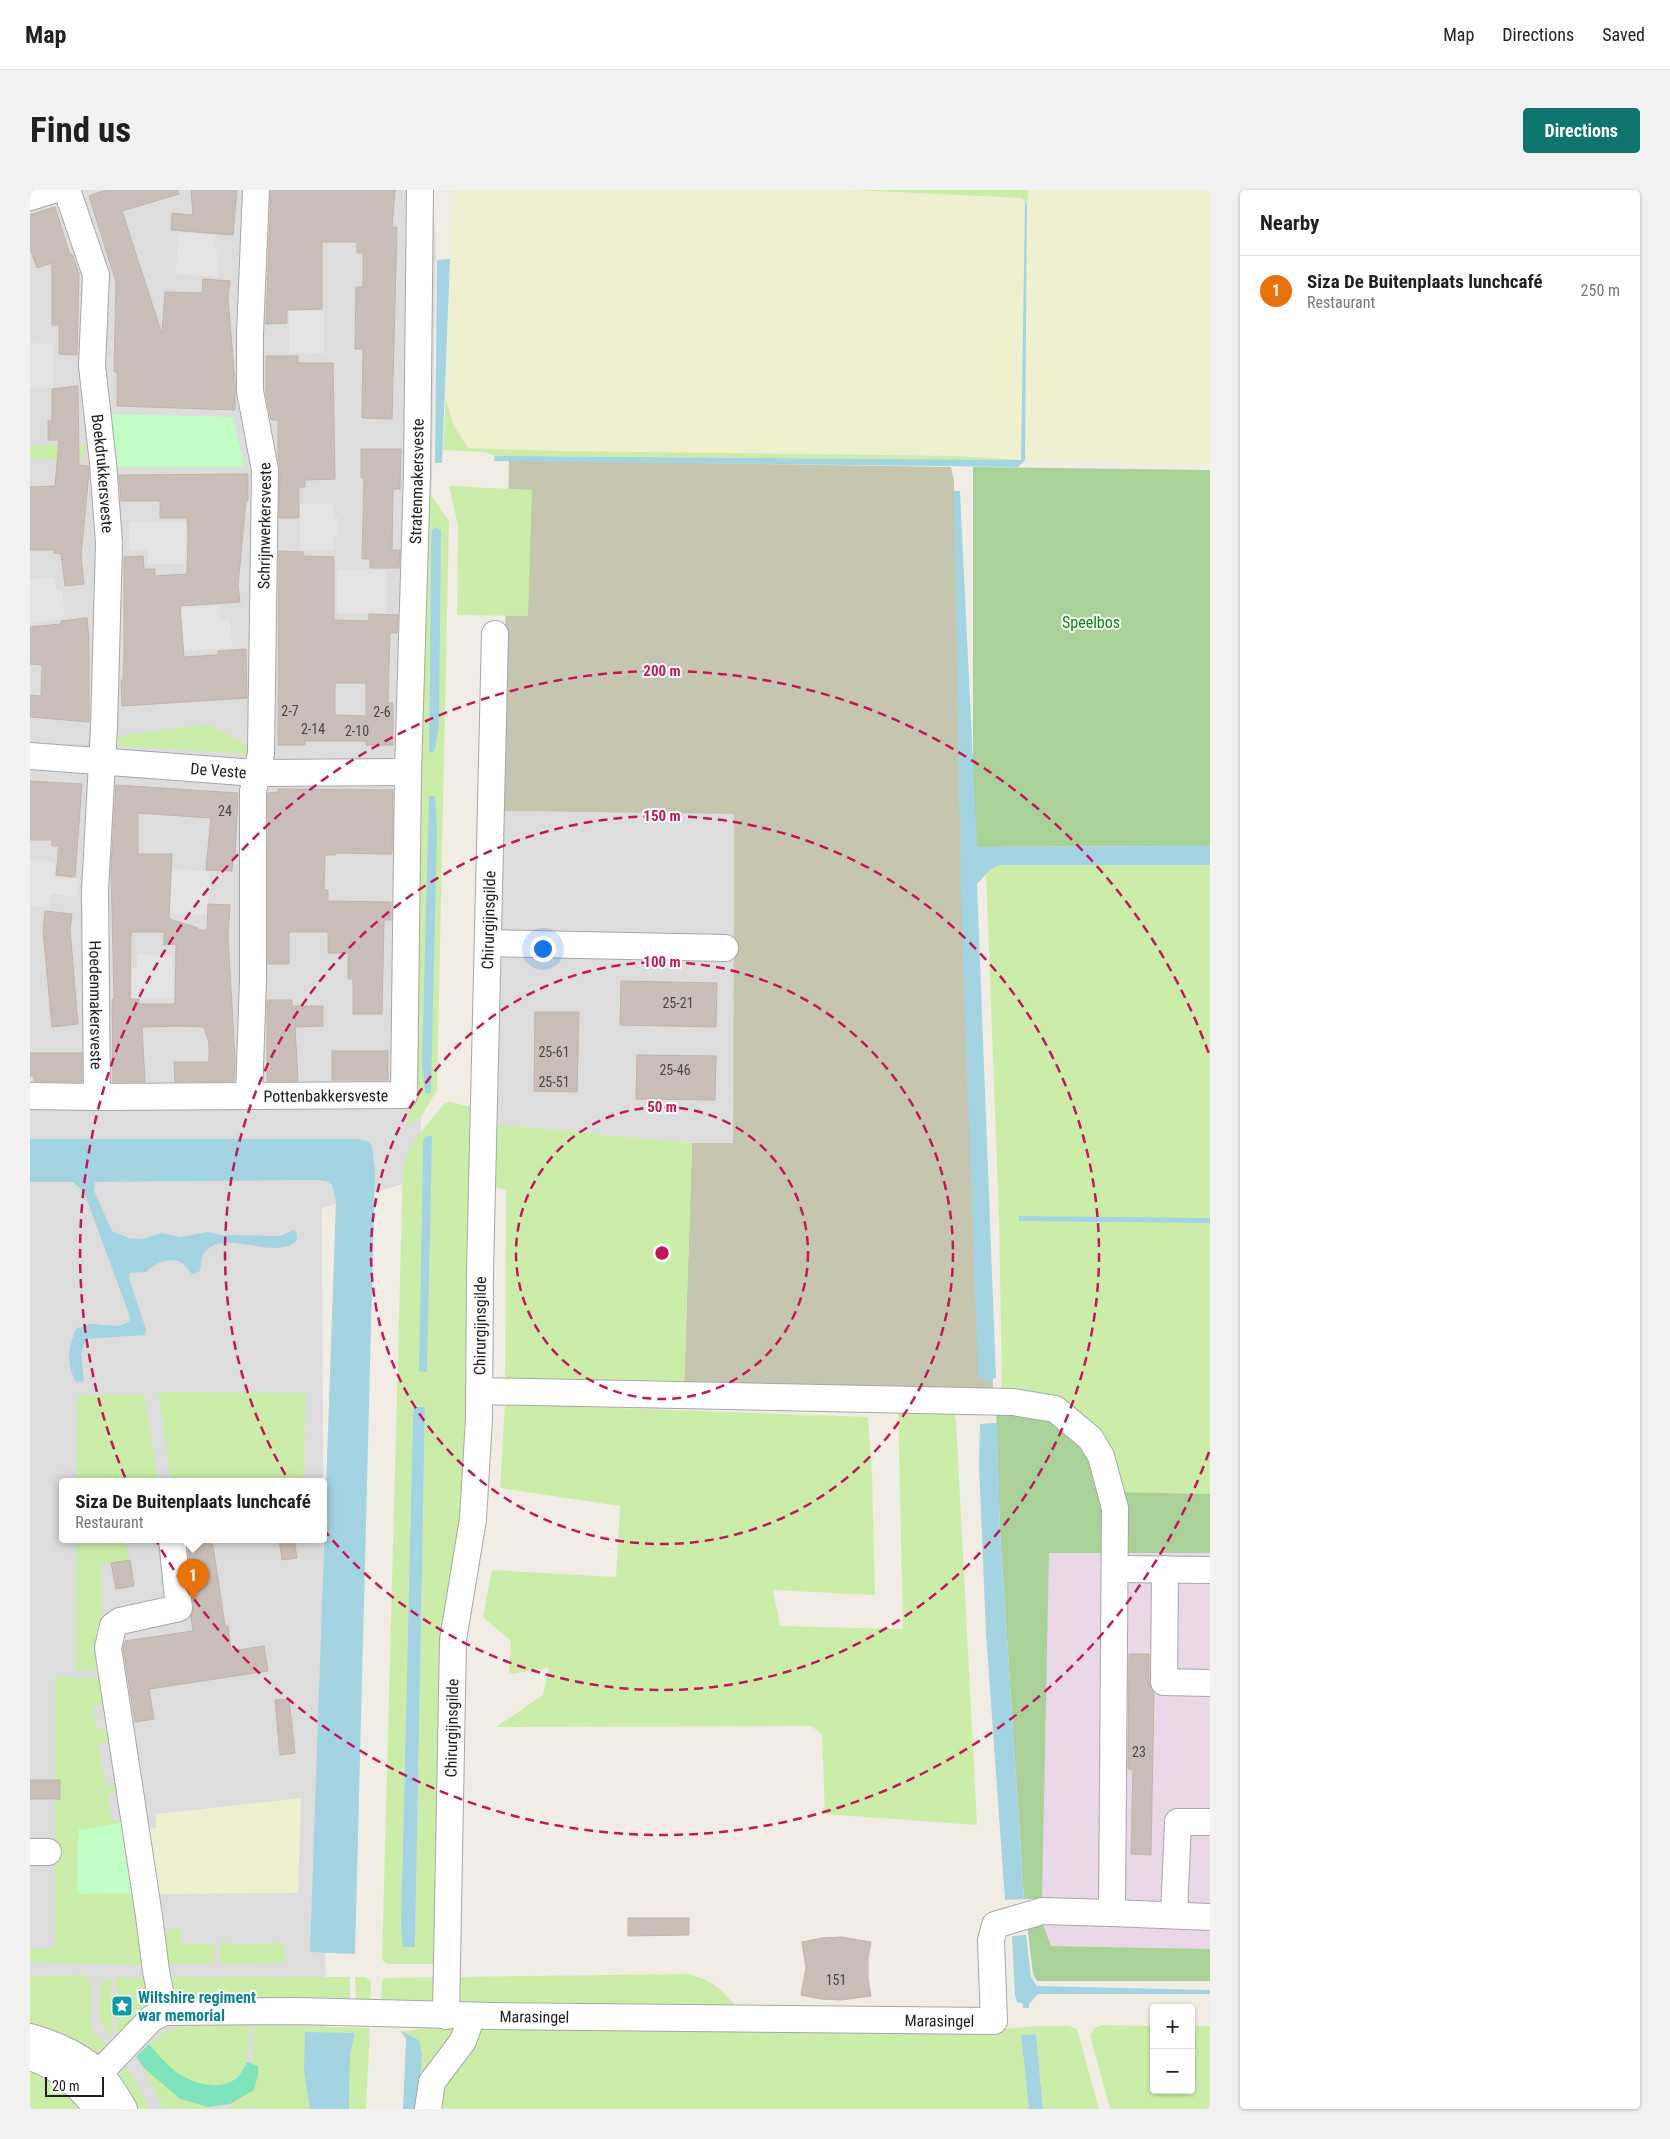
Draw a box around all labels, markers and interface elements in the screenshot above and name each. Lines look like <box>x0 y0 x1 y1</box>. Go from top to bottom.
text: Map <box>25 21 66 49</box>
text: Map <box>1443 24 1474 45</box>
text: Directions <box>1502 24 1574 45</box>
text: Saved <box>1602 24 1645 45</box>
button: Directions <box>1523 108 1640 153</box>
text: Find us <box>30 110 131 151</box>
text: Nearby <box>1260 211 1319 235</box>
text: Siza De Buitenplaats lunchcafé <box>1307 270 1543 293</box>
text: 1 <box>1272 281 1280 300</box>
text: 250 m <box>1581 281 1620 300</box>
text: Restaurant <box>1307 293 1375 312</box>
street label: Boekdrukkersveste <box>88 413 117 534</box>
street label: Stratenmakersveste <box>406 418 428 544</box>
street label: Schrijnwerkersveste <box>254 461 275 589</box>
park label: Speelbos <box>1062 613 1120 632</box>
text: 200 m <box>643 662 681 680</box>
house number: 2-7 <box>281 703 299 719</box>
house number: 2-6 <box>373 704 391 720</box>
house number: 2-14 <box>301 721 325 737</box>
house number: 2-10 <box>345 723 369 739</box>
street label: De Veste <box>190 759 247 782</box>
house number: 24 <box>218 803 232 819</box>
text: 150 m <box>643 807 681 825</box>
street label: Chirurgijnsgilde <box>478 870 499 970</box>
your location <box>530 936 556 962</box>
street label: Hoedenmakersveste <box>85 940 106 1069</box>
text: 100 m <box>643 953 681 971</box>
house number: 25-21 <box>662 995 694 1011</box>
house number: 25-61 <box>538 1044 570 1060</box>
house number: 25-46 <box>659 1062 691 1078</box>
house number: 25-51 <box>538 1074 570 1090</box>
street label: Pottenbakkersveste <box>263 1086 388 1106</box>
text: 50 m <box>647 1098 677 1116</box>
centre of rings <box>653 1244 671 1262</box>
street label: Chirurgijnsgilde <box>470 1276 490 1375</box>
popup <box>59 1478 327 1543</box>
text: Siza De Buitenplaats lunchcafé <box>75 1490 311 1513</box>
text: Restaurant <box>75 1513 143 1532</box>
pin: 1 <box>177 1559 209 1600</box>
street label: Chirurgijnsgilde <box>441 1679 462 1778</box>
house number: 23 <box>1132 1744 1146 1760</box>
house number: 151 <box>826 1972 846 1988</box>
place label: Wiltshire regiment war memorial <box>138 1988 256 2025</box>
place icon: Wiltshire regiment war memorial <box>110 1994 134 2018</box>
map controls <box>1150 2004 1195 2094</box>
button: + <box>1150 2004 1195 2049</box>
street label: Marasingel <box>499 2007 569 2027</box>
street label: Marasingel <box>904 2011 974 2031</box>
button: − <box>1150 2049 1195 2094</box>
scale bar <box>45 2074 104 2097</box>
text: 20 m <box>52 2078 80 2094</box>

